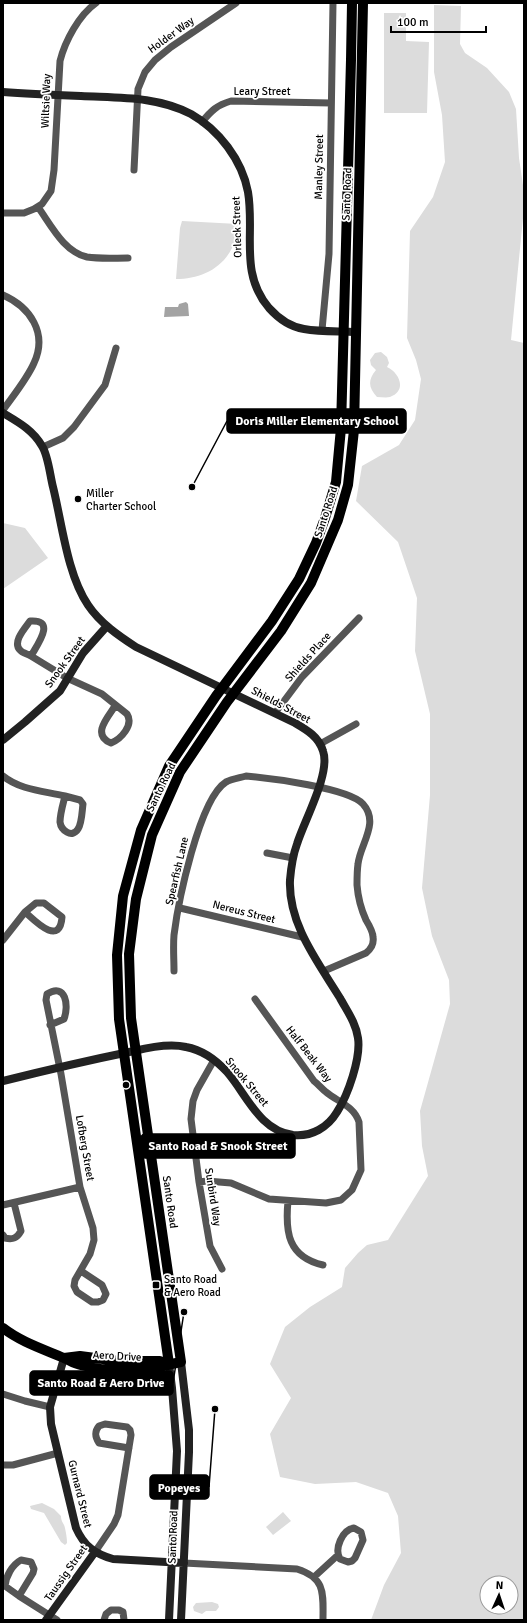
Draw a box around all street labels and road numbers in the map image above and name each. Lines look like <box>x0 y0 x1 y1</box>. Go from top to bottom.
street label: Holder Way <box>145 13 197 56</box>
street label: Wiltsie Way <box>39 73 53 128</box>
street label: Leary Street <box>233 85 291 98</box>
street label: Manley Street <box>312 134 326 200</box>
street label: Santo Road <box>340 167 354 221</box>
street label: Orleck Street <box>229 196 245 258</box>
street label: Santo Road <box>312 485 340 539</box>
street label: Shields Place <box>282 629 334 685</box>
street label: Snook Street <box>42 634 88 690</box>
street label: Shields Street <box>249 684 313 726</box>
street label: Santo Road <box>144 760 179 814</box>
street label: Spearfish Lane <box>163 836 191 906</box>
street label: Nereus Street <box>211 898 277 926</box>
street label: Half Beak Way <box>283 1023 335 1085</box>
street label: Snook Street <box>223 1055 271 1109</box>
street label: Lofberg Street <box>73 1114 97 1182</box>
street label: Sunbird Way <box>202 1167 224 1228</box>
street label: Santo Road <box>160 1175 180 1229</box>
street label: Aero Drive <box>92 1348 142 1364</box>
street label: Gurnard Street <box>65 1459 95 1529</box>
street label: Santo Road <box>166 1510 180 1564</box>
street label: Taussig Street <box>42 1542 90 1604</box>

